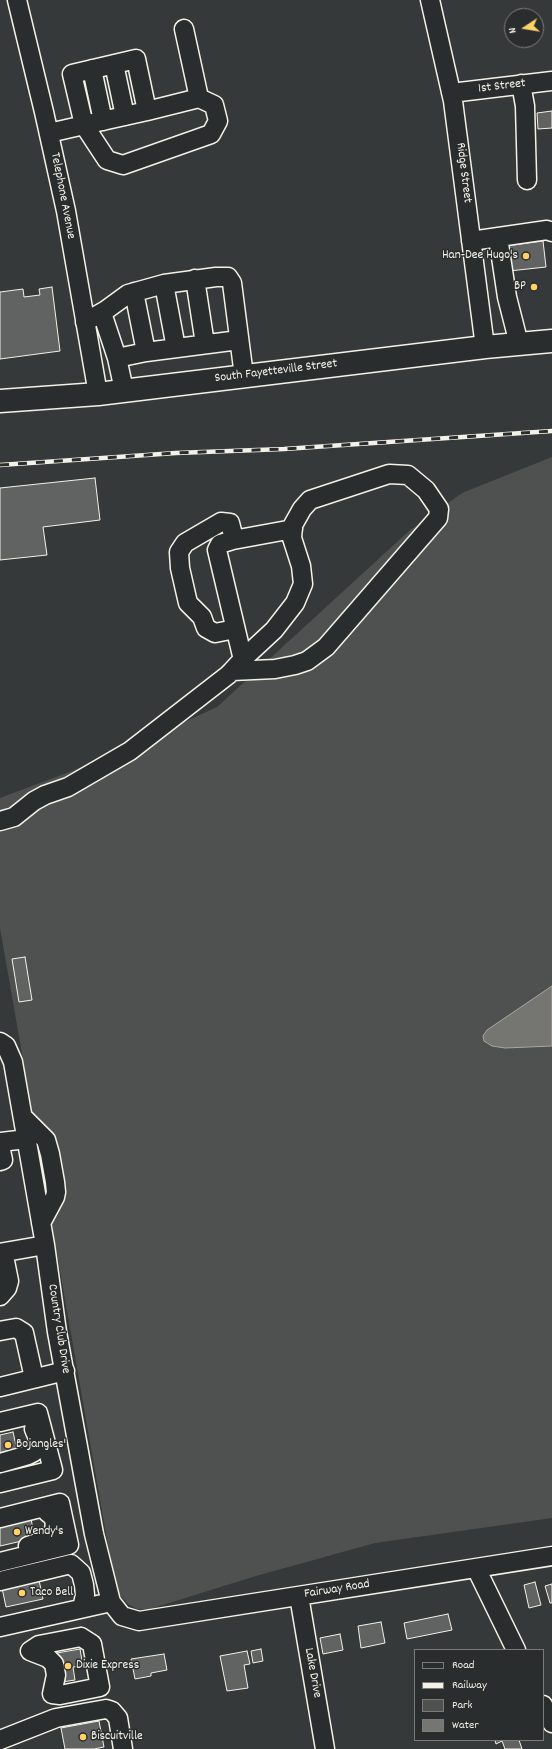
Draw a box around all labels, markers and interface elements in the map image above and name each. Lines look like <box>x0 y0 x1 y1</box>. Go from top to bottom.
north arrow <box>504 8 544 48</box>
text: N <box>505 26 522 35</box>
street label: 1st Street <box>477 76 527 98</box>
street label: Ridge Street <box>452 142 474 204</box>
street label: Telephone Avenue <box>46 151 78 241</box>
place label: Han-Dee Hugo's <box>442 248 518 264</box>
marker: Han-Dee Hugo's <box>521 251 531 261</box>
place label: BP <box>514 279 526 295</box>
marker: BP <box>529 282 539 292</box>
street label: South Fayetteville Street <box>214 357 338 387</box>
street label: Country Club Drive <box>43 1283 73 1375</box>
place label: Bojangles' <box>16 1437 66 1453</box>
marker: Bojangles' <box>3 1440 13 1450</box>
place label: Wendy's <box>25 1524 64 1540</box>
marker: Wendy's <box>12 1527 22 1537</box>
street label: Fairway Road <box>303 1577 371 1603</box>
place label: Taco Bell <box>30 1585 73 1601</box>
marker: Taco Bell <box>17 1588 27 1598</box>
street label: Lake Drive <box>300 1647 324 1699</box>
legend <box>414 1649 544 1741</box>
text: Road <box>452 1657 474 1674</box>
place label: Dixie Express <box>76 1658 139 1674</box>
marker: Dixie Express <box>63 1661 73 1671</box>
text: Railway <box>452 1677 487 1694</box>
text: Park <box>452 1697 472 1714</box>
text: Water <box>452 1717 479 1734</box>
place label: Biscuitville <box>91 1729 143 1745</box>
marker: Biscuitville <box>78 1732 88 1742</box>

